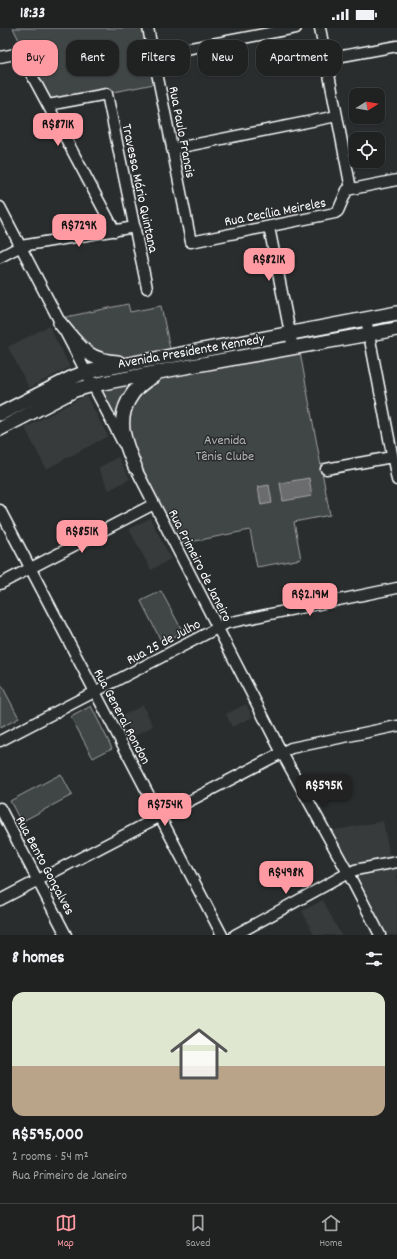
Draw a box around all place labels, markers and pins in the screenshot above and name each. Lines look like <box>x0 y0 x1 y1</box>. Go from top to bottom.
pin: R$871K <box>25 113 91 147</box>
pin: R$729K <box>46 214 112 248</box>
pin: R$821K <box>236 248 302 282</box>
pin: R$851K <box>49 520 115 554</box>
pin: R$2.19M <box>273 583 347 617</box>
pin: R$595K <box>291 774 357 808</box>
pin: R$754K <box>132 793 198 827</box>
pin: R$498K <box>253 861 319 895</box>

